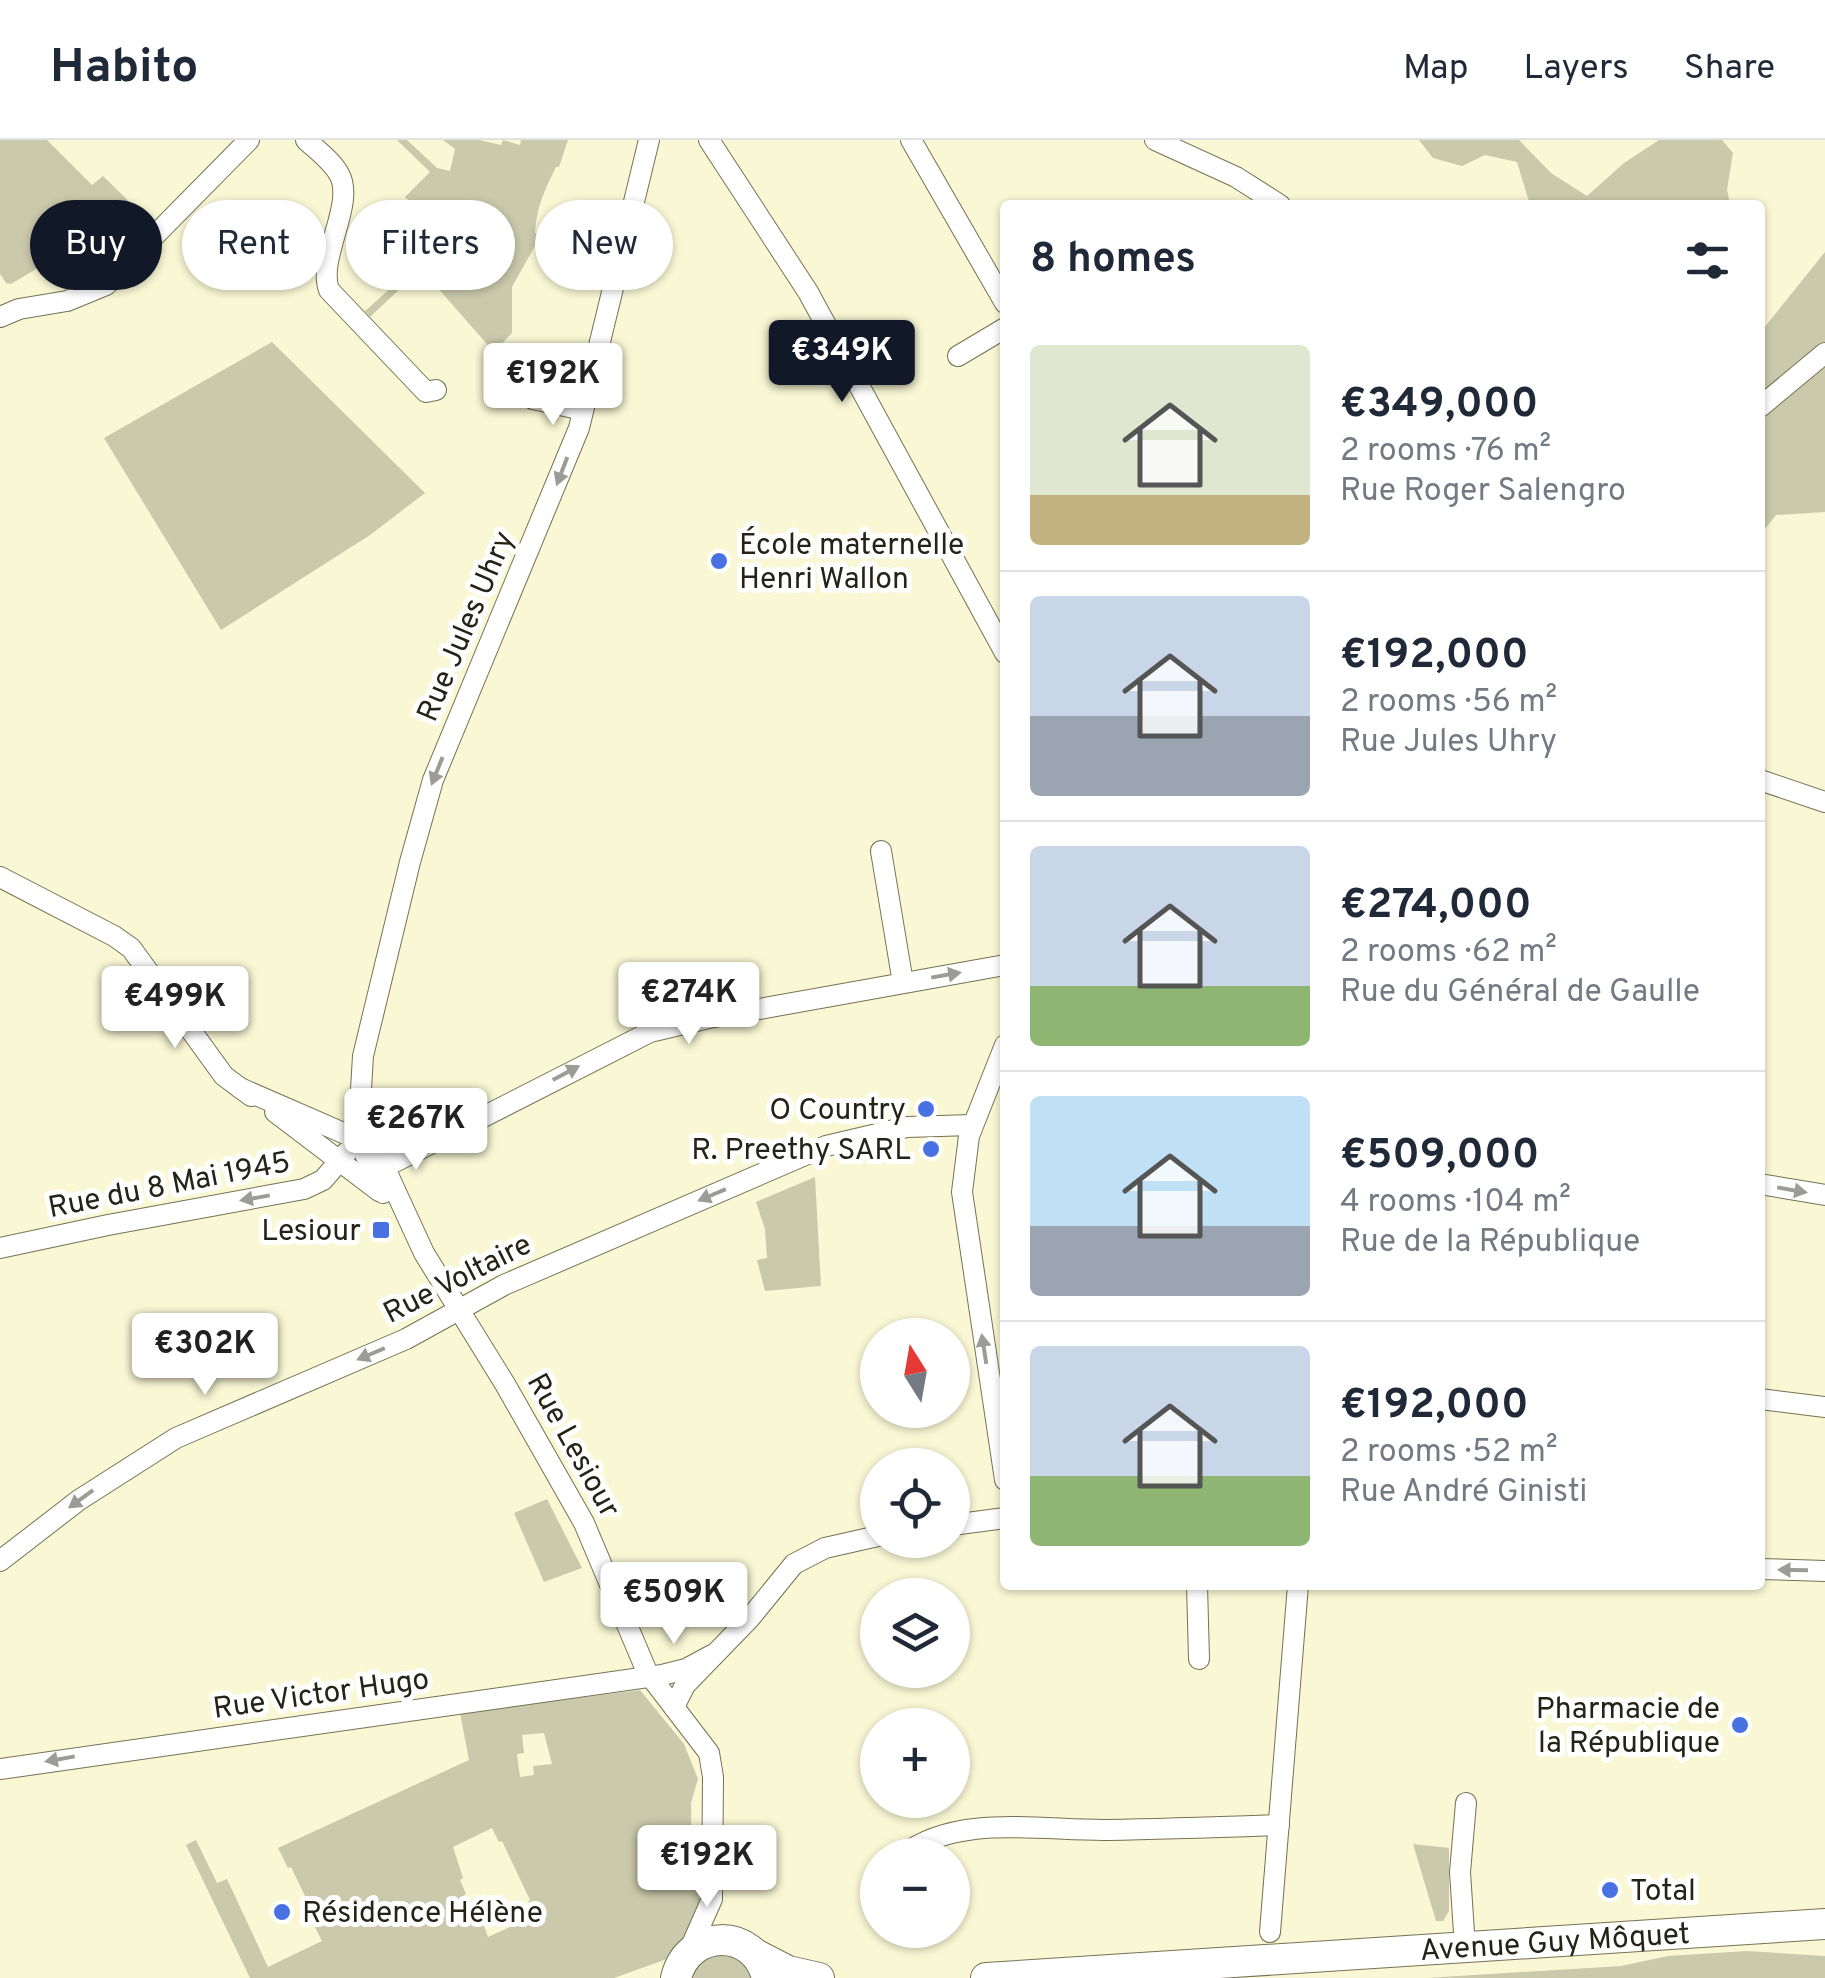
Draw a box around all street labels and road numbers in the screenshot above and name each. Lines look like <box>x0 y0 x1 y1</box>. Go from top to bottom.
street label: Rue Jules Uhry <box>411 526 524 728</box>
street label: Rue du 8 Mai 1945 <box>45 1145 294 1228</box>
street label: Rue Voltaire <box>378 1227 538 1333</box>
street label: Rue Lesiour <box>517 1368 627 1525</box>
street label: Rue Victor Hugo <box>211 1662 432 1729</box>
street label: Avenue Guy Môquet <box>1419 1917 1691 1971</box>

